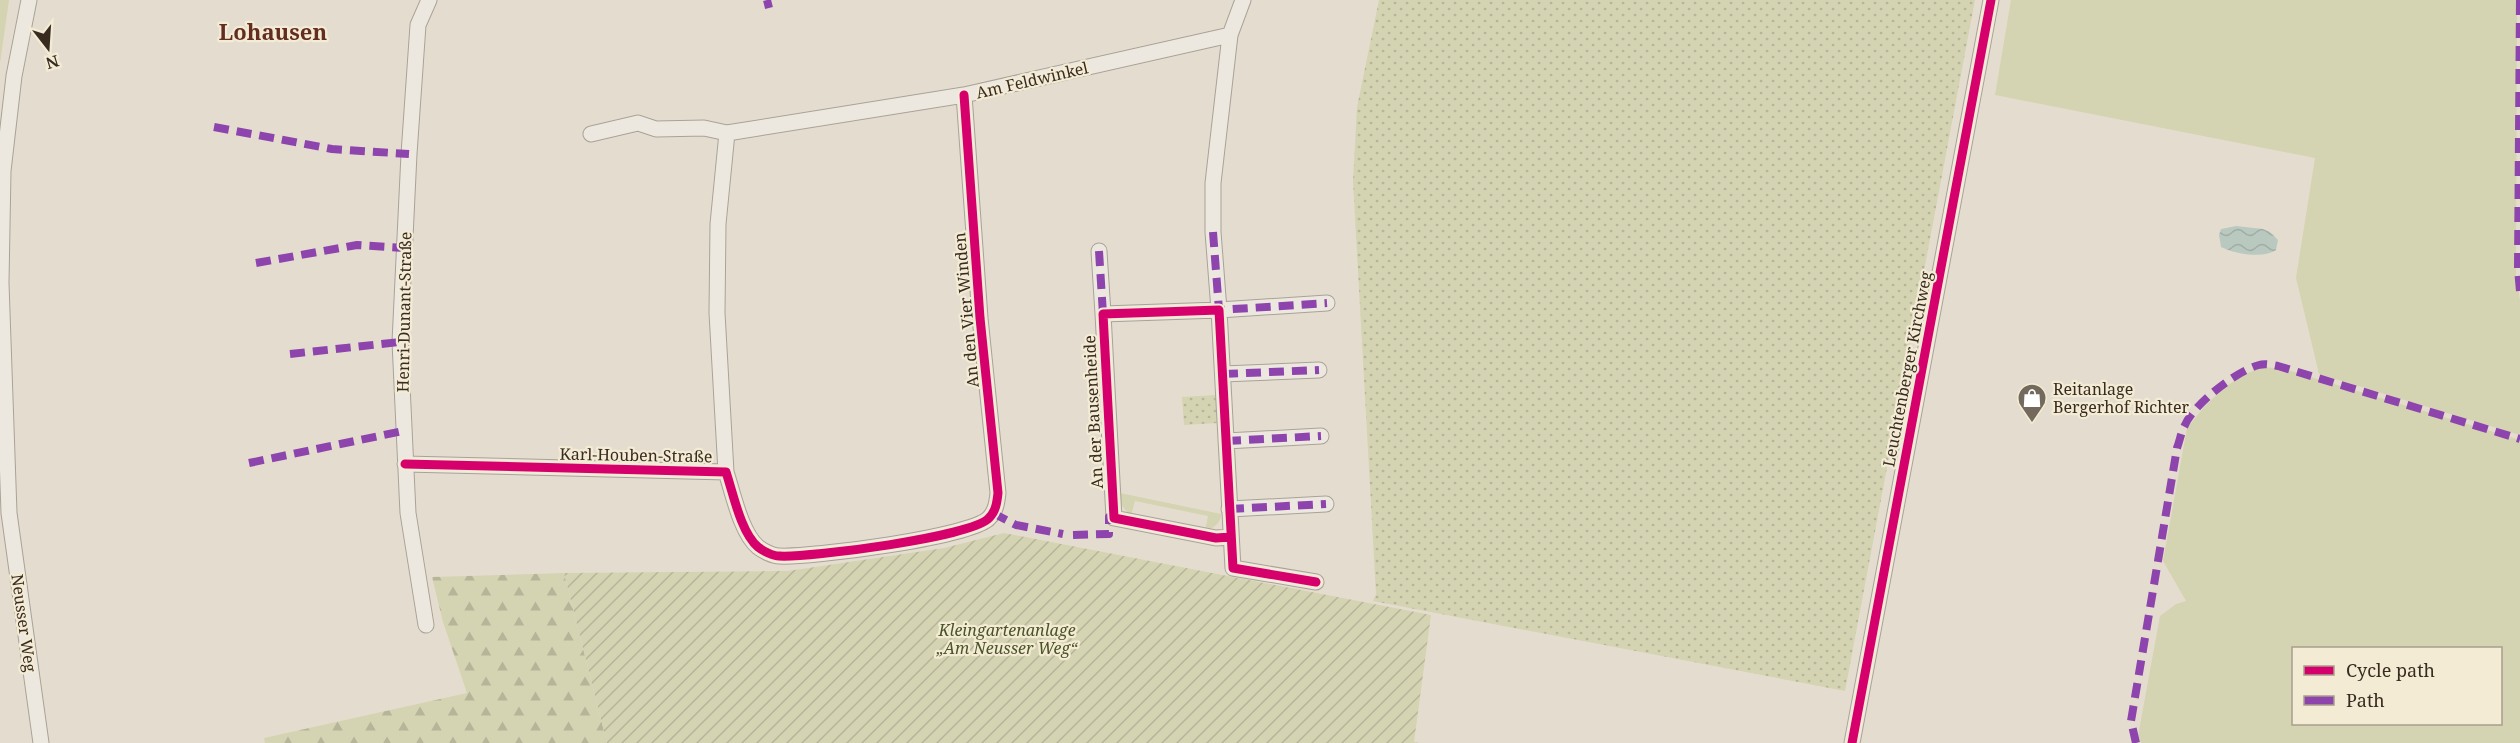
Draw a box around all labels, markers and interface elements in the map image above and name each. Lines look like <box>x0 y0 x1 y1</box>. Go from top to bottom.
district label: Lohausen <box>219 16 327 46</box>
north arrow <box>18 18 78 78</box>
text: N <box>43 50 62 75</box>
street label: Am Feldwinkel <box>974 56 1090 104</box>
street label: Henri-Dunant-Straße <box>392 231 416 393</box>
street label: An den Vier Winden <box>948 231 984 389</box>
street label: Leuchtenberger Kirchweg <box>1877 269 1937 469</box>
street label: An der Bausenheide <box>1078 335 1108 489</box>
place label: Reitanlage Bergerhof Richter <box>2053 378 2190 418</box>
shop icon: Reitanlage Bergerhof Richter <box>2016 382 2048 424</box>
street label: Karl-Houben-Straße <box>559 443 713 467</box>
street label: Neusser Weg <box>6 573 42 674</box>
park label: Kleingartenanlage „Am Neusser Weg“ <box>936 619 1078 659</box>
legend <box>2292 647 2502 725</box>
text: Cycle path <box>2346 658 2435 682</box>
text: Path <box>2346 688 2385 712</box>

